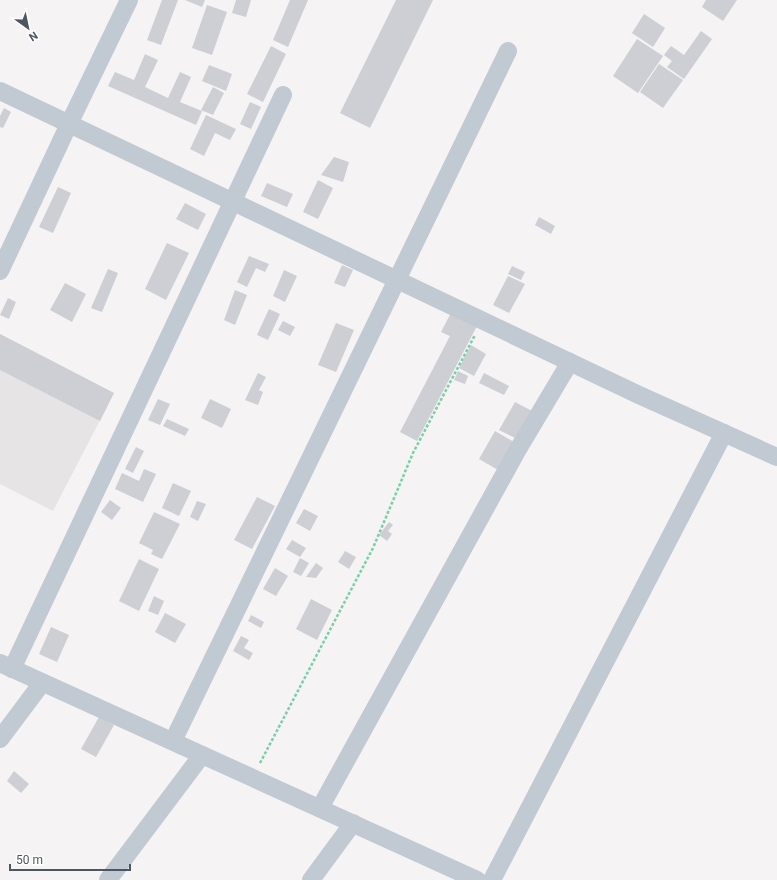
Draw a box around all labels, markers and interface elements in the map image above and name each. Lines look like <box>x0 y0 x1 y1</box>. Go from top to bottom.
north arrow <box>8 8 48 48</box>
text: N <box>26 28 40 44</box>
scale bar <box>10 846 130 872</box>
text: 50 m <box>16 853 43 867</box>

